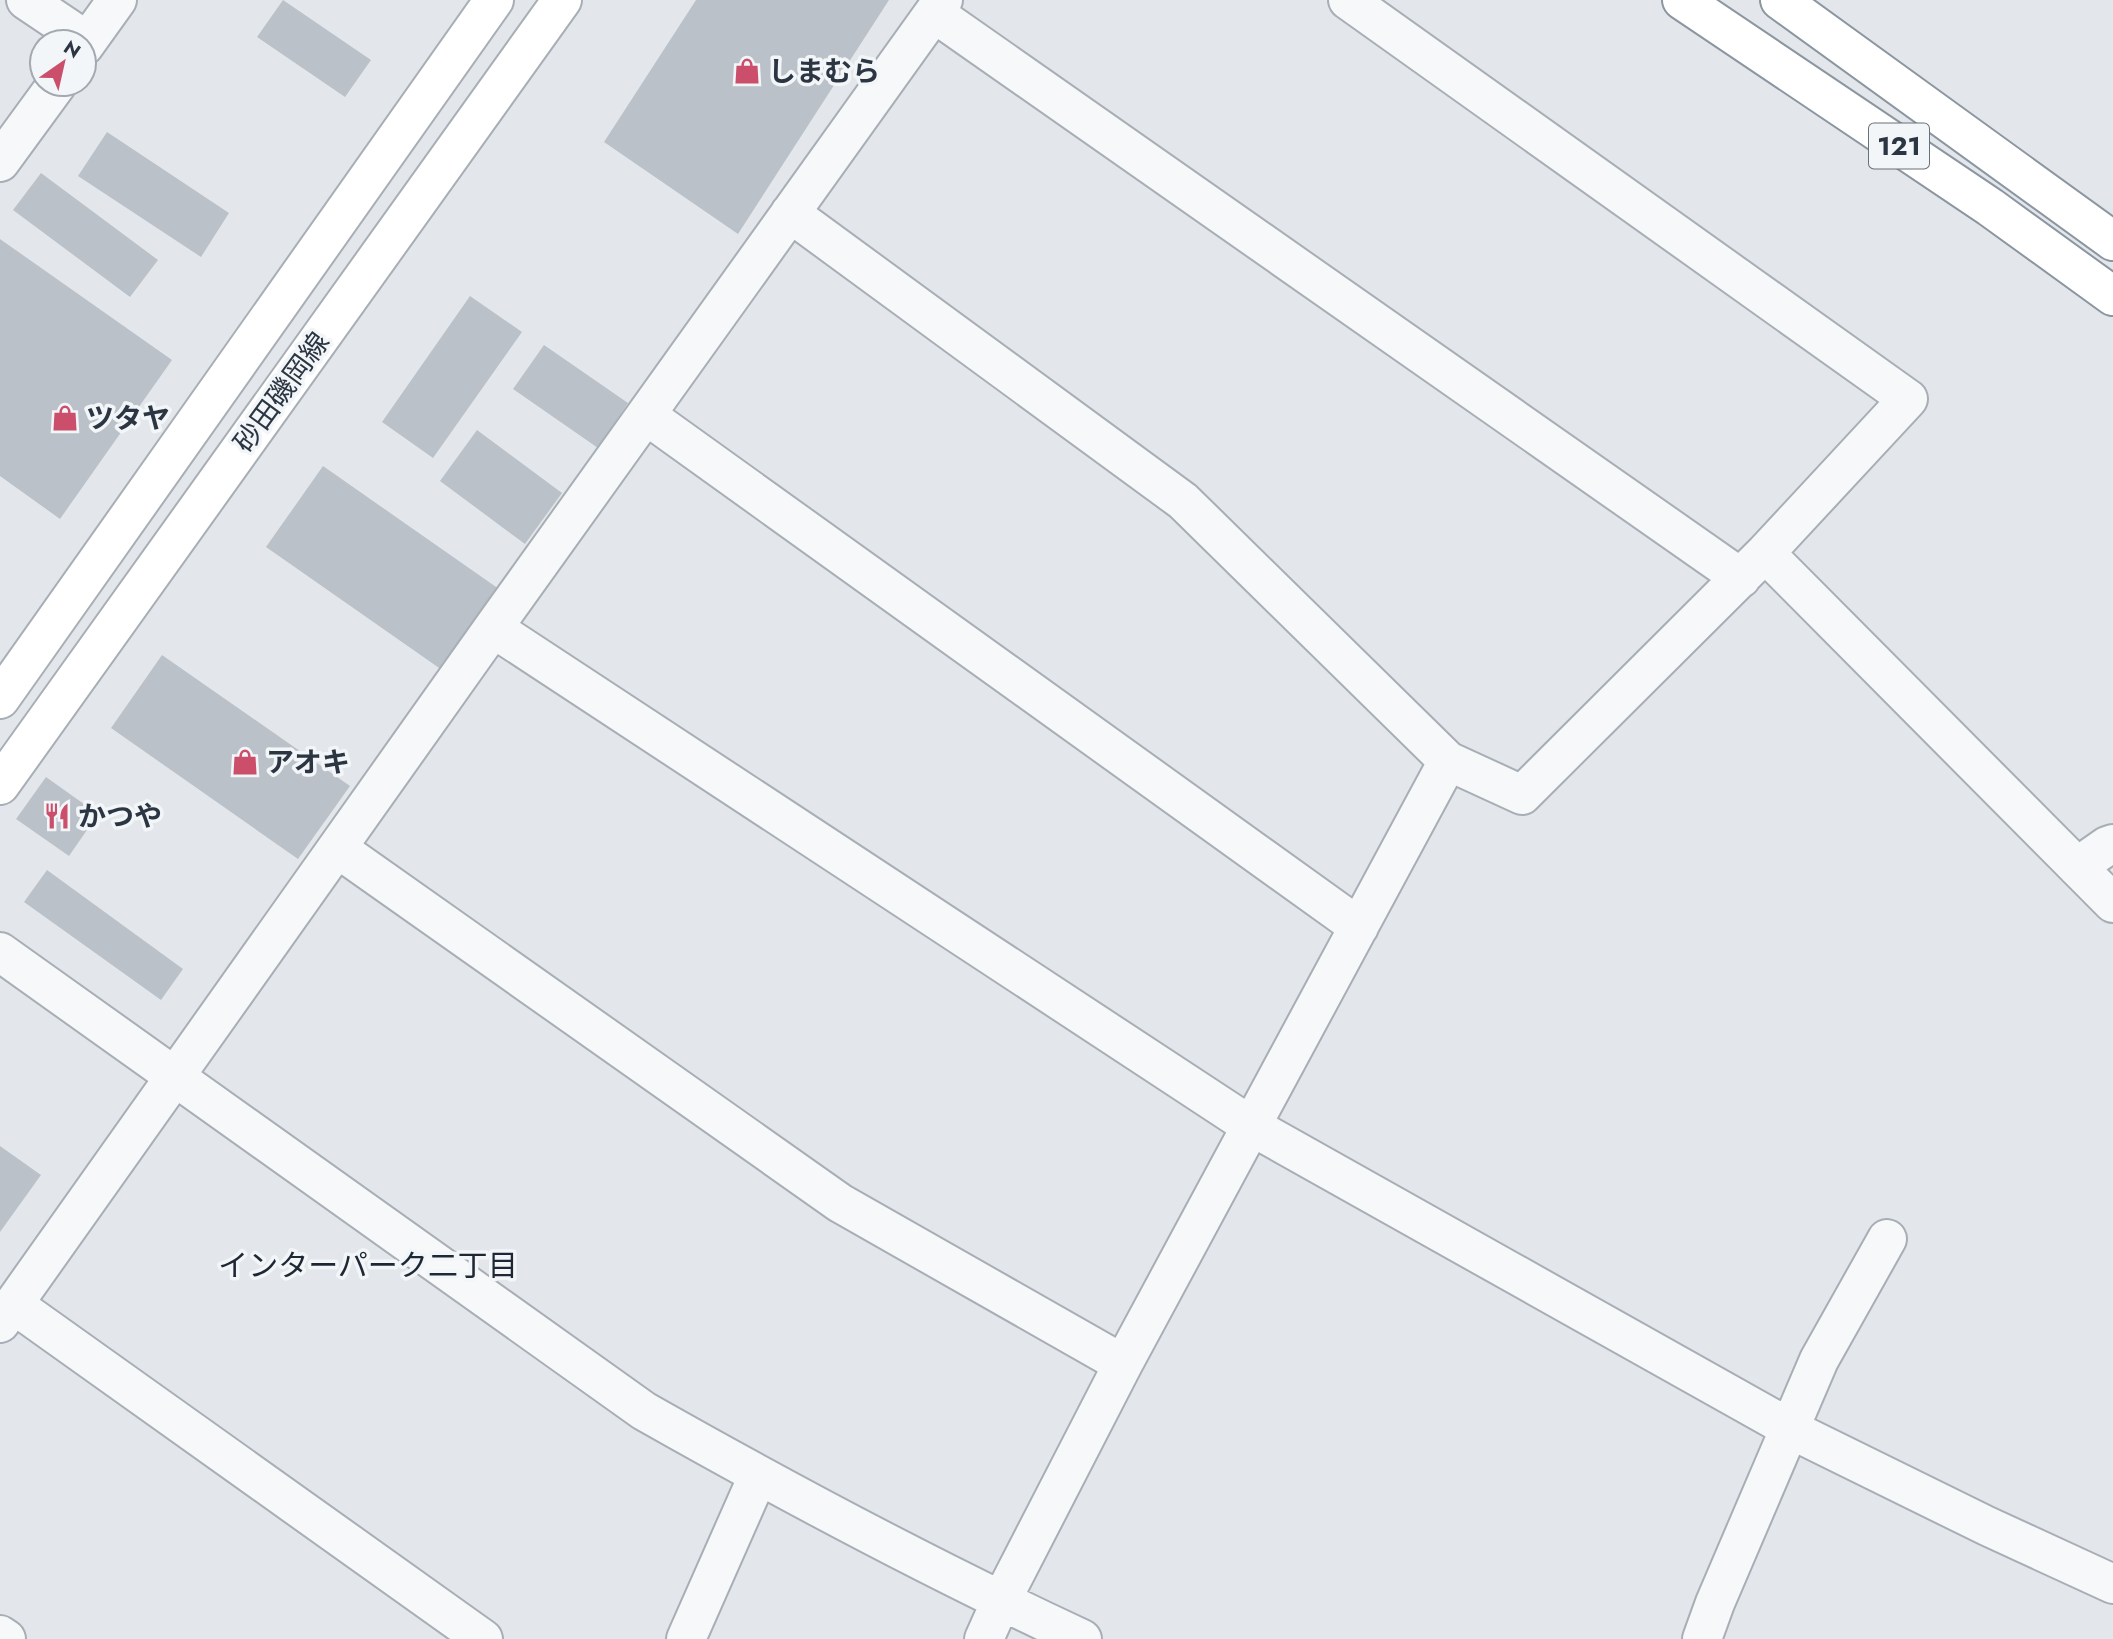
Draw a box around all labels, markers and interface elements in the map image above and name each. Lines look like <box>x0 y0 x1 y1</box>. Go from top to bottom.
north arrow <box>28 28 98 98</box>
text: N <box>58 34 86 65</box>
place label: しまむら <box>768 51 880 92</box>
shop icon: しまむら <box>732 56 762 86</box>
road number: 121 <box>1869 124 1929 168</box>
street label: 砂田磯岡線 <box>224 324 339 461</box>
place label: ツタヤ <box>86 398 170 439</box>
shop icon: ツタヤ <box>50 403 80 433</box>
place label: アオキ <box>266 742 350 783</box>
shop icon: アオキ <box>230 747 260 777</box>
place label: かつや <box>78 796 162 837</box>
restaurant icon: かつや <box>42 801 72 831</box>
district label: インターパーク二丁目 <box>218 1244 518 1287</box>

